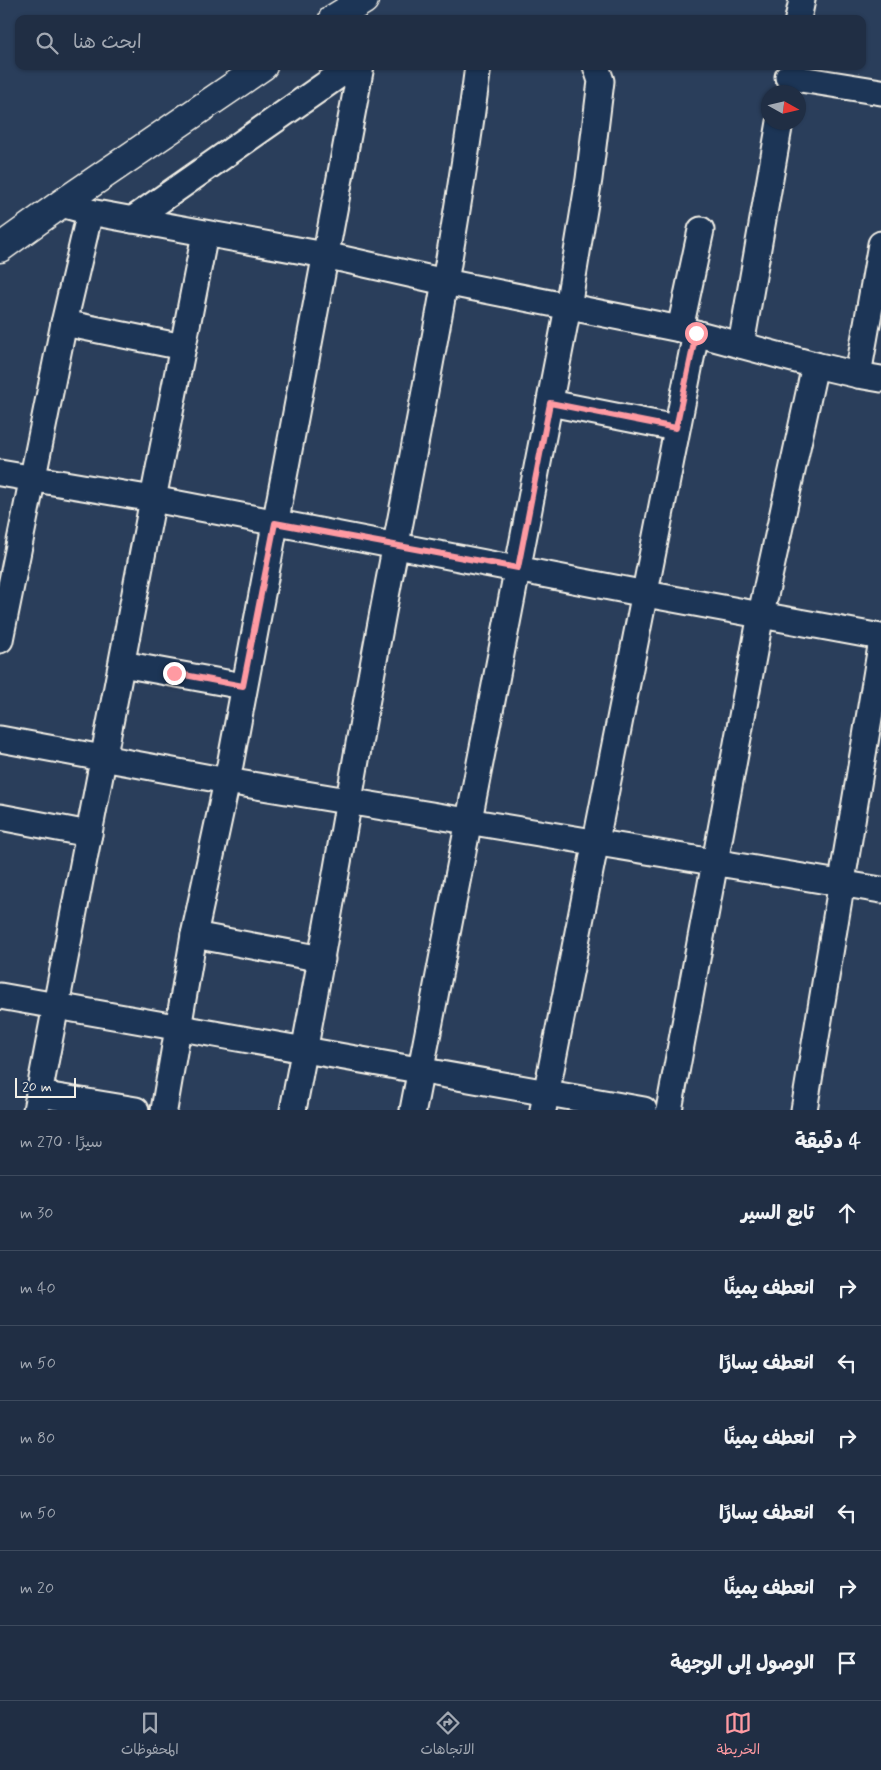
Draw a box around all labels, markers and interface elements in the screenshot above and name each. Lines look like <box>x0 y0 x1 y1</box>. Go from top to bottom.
search box <box>15 15 866 70</box>
icon: search <box>33 29 61 57</box>
text: ابحث هنا <box>73 30 142 55</box>
north arrow <box>761 85 806 130</box>
route start <box>685 322 708 345</box>
route end <box>163 662 186 685</box>
scale bar <box>15 1075 76 1098</box>
text: 20 m <box>22 1078 52 1096</box>
text: 4 دقيقة <box>795 1128 861 1156</box>
text: سيرًا · 270 m <box>20 1132 103 1153</box>
icon: ahead <box>833 1199 861 1227</box>
text: تابع السير <box>741 1201 814 1226</box>
text: 30 m <box>20 1203 53 1224</box>
icon: right <box>833 1274 861 1302</box>
text: انعطف يمينًا <box>724 1276 814 1301</box>
text: 40 m <box>20 1278 56 1299</box>
icon: left <box>833 1349 861 1377</box>
text: انعطف يسارًا <box>719 1351 814 1376</box>
text: 50 m <box>20 1353 56 1374</box>
icon: right <box>833 1424 861 1452</box>
text: انعطف يمينًا <box>724 1426 814 1451</box>
text: 80 m <box>20 1428 55 1449</box>
icon: left <box>833 1499 861 1527</box>
text: انعطف يسارًا <box>719 1501 814 1526</box>
text: 50 m <box>20 1503 56 1524</box>
icon: right <box>833 1574 861 1602</box>
text: انعطف يمينًا <box>724 1576 814 1601</box>
text: 20 m <box>20 1578 54 1599</box>
icon: arrive <box>833 1649 861 1677</box>
text: الوصول إلى الوجهة <box>670 1651 814 1676</box>
tab: المحفوظات <box>121 1709 179 1762</box>
tab: الاتجاهات <box>420 1709 475 1762</box>
tab: الخريطة <box>716 1709 760 1762</box>

